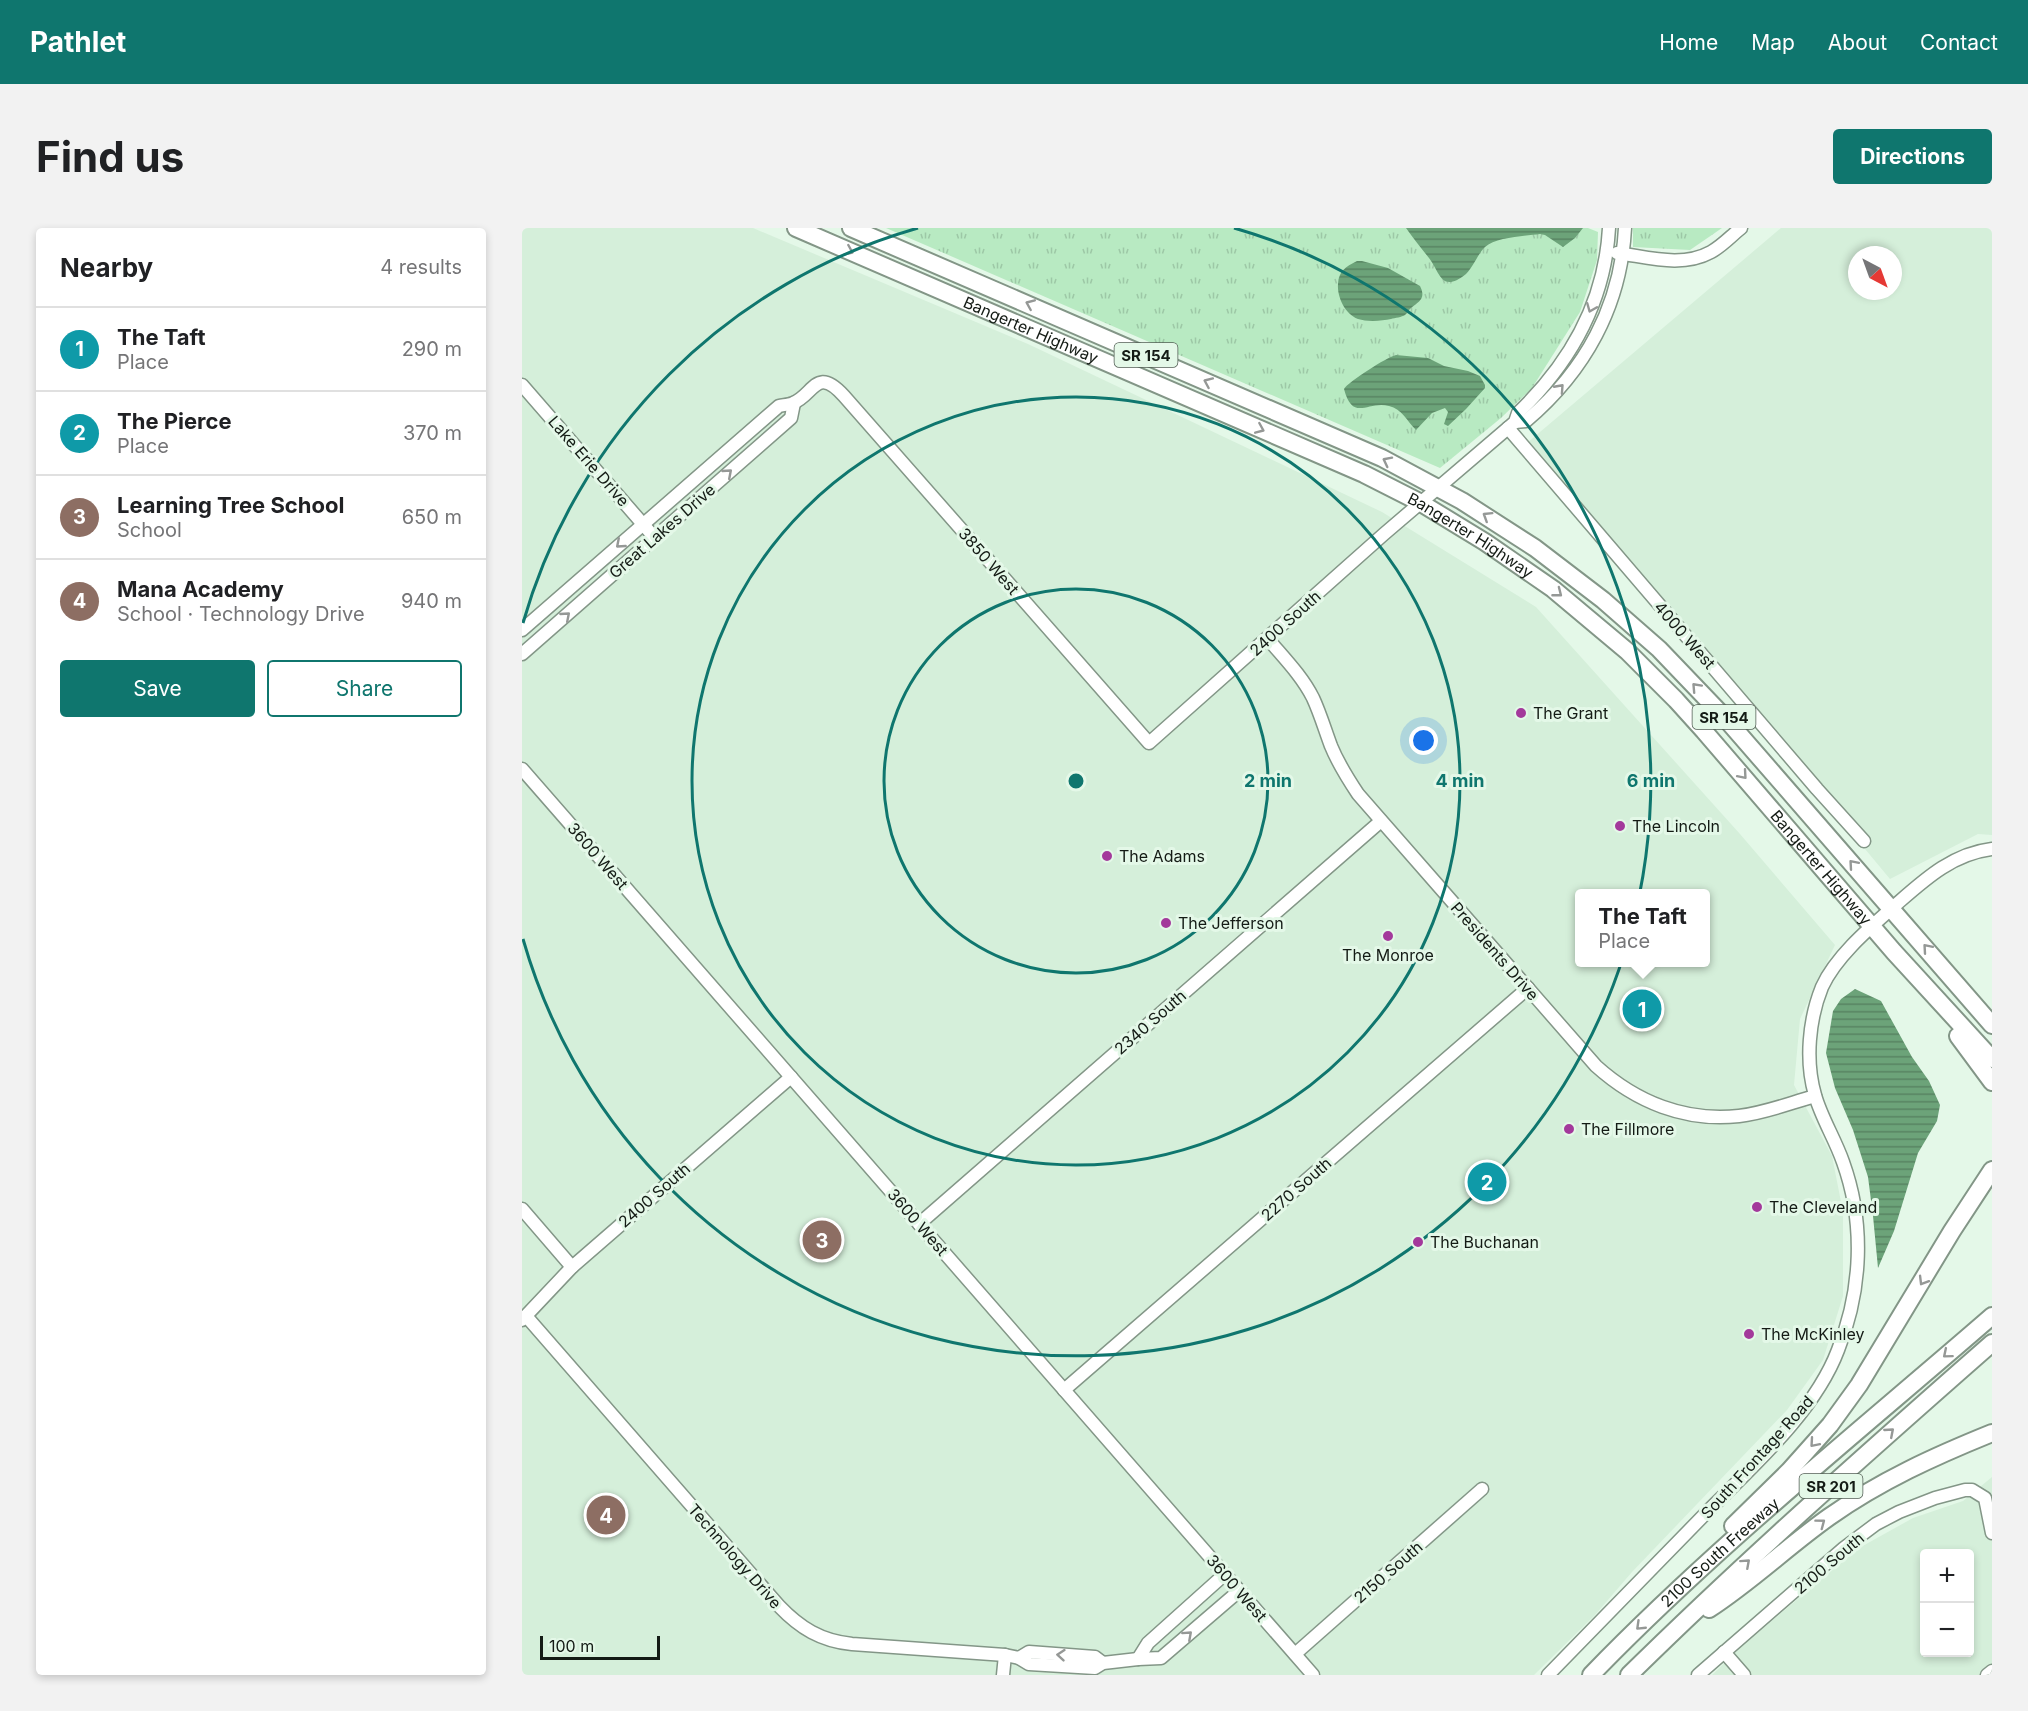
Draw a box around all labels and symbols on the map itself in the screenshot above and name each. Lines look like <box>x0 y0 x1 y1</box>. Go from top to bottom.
one-way arrow <box>843 244 854 256</box>
north arrow <box>1848 246 1902 300</box>
street label: Bangerter Highway <box>960 292 1101 368</box>
one-way arrow <box>1025 300 1036 312</box>
one-way arrow <box>1586 302 1598 313</box>
road number: SR 154 <box>1114 343 1178 367</box>
one-way arrow <box>1204 378 1215 390</box>
one-way arrow <box>1553 384 1564 395</box>
street label: Lake Erie Drive <box>544 412 634 510</box>
one-way arrow <box>1253 422 1264 434</box>
one-way arrow <box>1382 457 1393 468</box>
one-way arrow <box>721 469 732 480</box>
street label: Great Lakes Drive <box>605 479 719 583</box>
street label: Bangerter Highway <box>1404 488 1537 582</box>
one-way arrow <box>1483 513 1494 524</box>
street label: 3850 West <box>955 523 1023 599</box>
one-way arrow <box>616 537 627 548</box>
street label: 2400 South <box>1245 586 1325 660</box>
one-way arrow <box>1551 586 1562 597</box>
street label: 4000 West <box>1650 597 1720 673</box>
one-way arrow <box>559 612 570 623</box>
one-way arrow <box>1692 684 1703 695</box>
place label: The Grant <box>1533 703 1608 723</box>
road number: SR 154 <box>1692 705 1756 729</box>
marker: The Grant <box>1514 706 1528 720</box>
your location <box>1409 726 1438 755</box>
one-way arrow <box>1735 768 1746 779</box>
text: 2 min <box>1244 770 1292 791</box>
text: 4 min <box>1436 770 1484 791</box>
text: 6 min <box>1627 770 1675 791</box>
centre of rings <box>1066 771 1086 791</box>
street label: Bangerter Highway <box>1766 806 1876 929</box>
place label: The Lincoln <box>1632 816 1720 836</box>
street label: 3600 West <box>563 818 633 894</box>
marker: The Lincoln <box>1613 819 1627 833</box>
place label: The Adams <box>1119 846 1205 866</box>
marker: The Adams <box>1100 849 1114 863</box>
one-way arrow <box>1849 860 1860 871</box>
street label: Presidents Drive <box>1447 898 1543 1004</box>
place label: The Jefferson <box>1178 913 1284 933</box>
marker: The Jefferson <box>1159 916 1173 930</box>
marker: The Monroe <box>1381 929 1395 943</box>
one-way arrow <box>1923 944 1934 955</box>
place label: The Monroe <box>1342 945 1434 965</box>
street label: 2340 South <box>1110 985 1190 1059</box>
pin: 1 <box>1622 986 1662 1032</box>
place label: The Fillmore <box>1581 1119 1674 1139</box>
marker: The Fillmore <box>1562 1122 1576 1136</box>
street label: 2270 South <box>1257 1153 1335 1225</box>
street label: 2400 South <box>614 1158 694 1232</box>
pin: 2 <box>1468 1160 1506 1204</box>
street label: 3600 West <box>883 1184 953 1260</box>
place label: The Cleveland <box>1769 1197 1877 1217</box>
marker: The Cleveland <box>1750 1200 1764 1214</box>
pin: 3 <box>802 1218 842 1262</box>
place label: The Buchanan <box>1430 1232 1539 1252</box>
marker: The Buchanan <box>1411 1235 1425 1249</box>
one-way arrow <box>1918 1275 1930 1286</box>
place label: The McKinley <box>1761 1324 1864 1344</box>
marker: The McKinley <box>1742 1327 1756 1341</box>
one-way arrow <box>1943 1347 1954 1358</box>
street label: South Frontage Road <box>1696 1391 1818 1523</box>
one-way arrow <box>1883 1428 1894 1439</box>
one-way arrow <box>1810 1436 1821 1447</box>
road number: SR 201 <box>1800 1474 1862 1498</box>
pin: 4 <box>586 1492 626 1538</box>
street label: 2100 South Freeway <box>1656 1493 1783 1611</box>
street label: Technology Drive <box>684 1499 786 1613</box>
one-way arrow <box>1815 1520 1826 1531</box>
street label: 2100 South <box>1790 1528 1868 1598</box>
street label: 2150 South <box>1350 1537 1426 1607</box>
street label: 3600 West <box>1202 1550 1272 1626</box>
one-way arrow <box>1739 1559 1749 1570</box>
one-way arrow <box>1636 1619 1647 1630</box>
one-way arrow <box>1181 1631 1191 1642</box>
scale bar <box>540 1633 660 1660</box>
one-way arrow <box>1057 1649 1066 1662</box>

